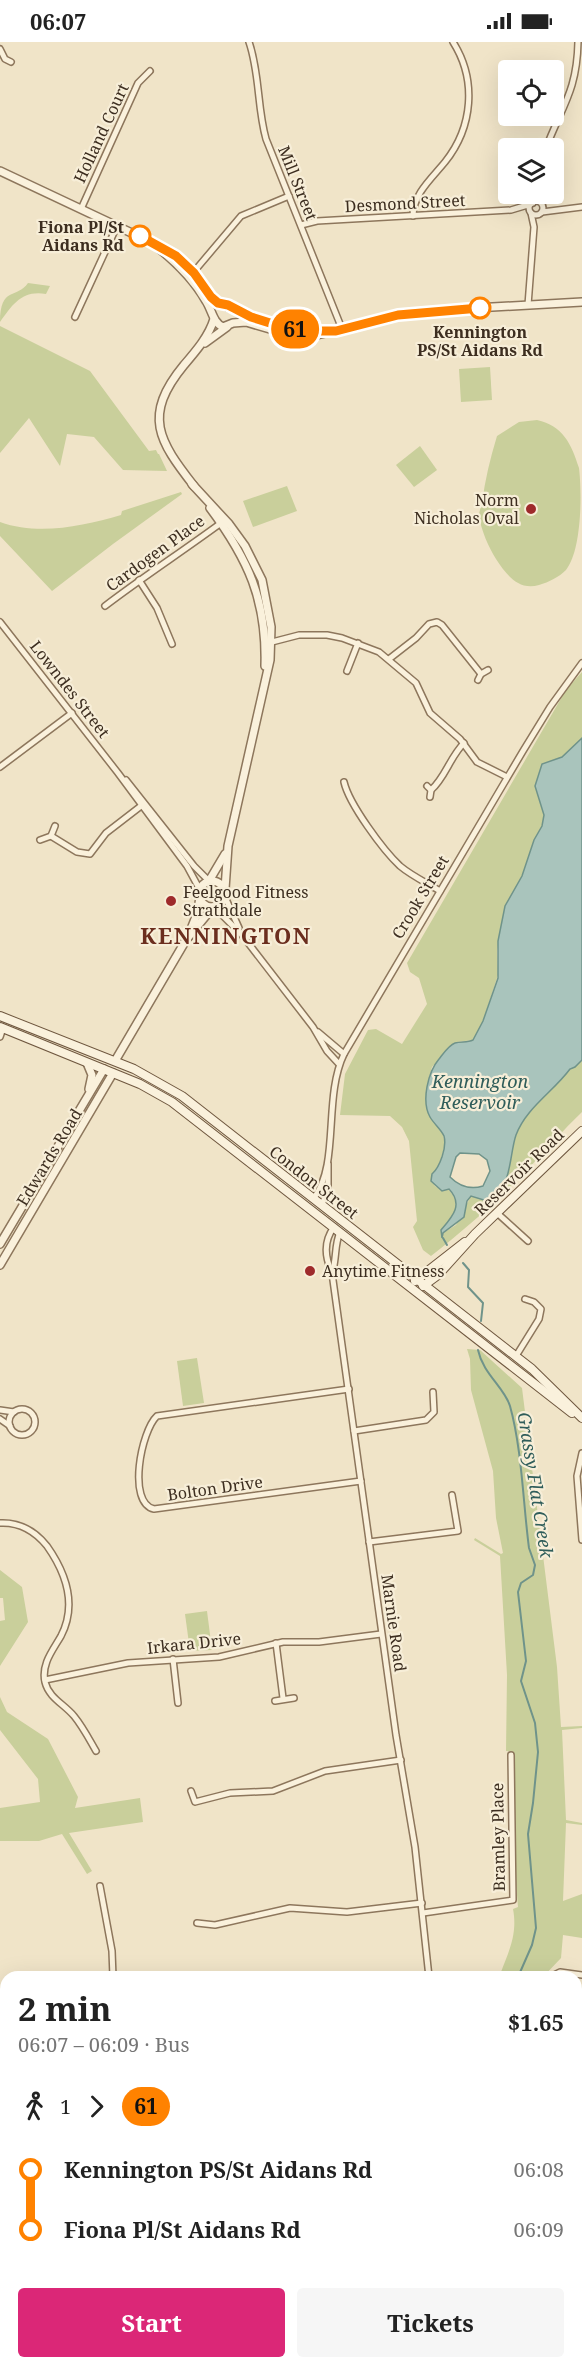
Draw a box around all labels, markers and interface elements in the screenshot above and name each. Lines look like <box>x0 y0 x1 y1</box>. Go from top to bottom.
text: 06:07 <box>30 6 86 36</box>
map controls <box>498 60 564 204</box>
button: locate <box>498 60 564 126</box>
street label: Holland Court <box>68 79 134 186</box>
button: layers <box>498 138 564 204</box>
street label: Mill Street <box>273 142 323 224</box>
street label: Desmond Street <box>344 189 466 217</box>
place label: Fiona Pl/St Aidans Rd <box>38 216 125 256</box>
marker: Fiona Pl/St Aidans Rd <box>129 225 151 247</box>
marker: Kennington PS/St Aidans Rd <box>469 297 491 319</box>
line badge: 61 <box>268 310 322 348</box>
text: 61 <box>283 315 307 343</box>
place label: Kennington PS/St Aidans Rd <box>417 321 544 361</box>
place label: Norm Nicholas Oval <box>414 489 519 529</box>
marker: Norm Nicholas Oval <box>524 502 538 516</box>
street label: Cardogen Place <box>101 510 209 596</box>
street label: Lowndes Street <box>25 636 115 742</box>
street label: Crook Street <box>386 851 454 943</box>
place label: Feelgood Fitness Strathdale <box>183 881 308 921</box>
marker: Feelgood Fitness Strathdale <box>164 894 178 908</box>
district label: KENNINGTON <box>140 920 312 950</box>
water label: Kennington Reservoir <box>431 1069 529 1114</box>
street label: Edwards Road <box>11 1104 87 1210</box>
street label: Reservoir Road <box>470 1124 569 1220</box>
street label: Condon Street <box>265 1140 363 1224</box>
place label: Anytime Fitness <box>322 1260 444 1282</box>
marker: Anytime Fitness <box>303 1264 317 1278</box>
water label: Grassy Flat Creek <box>513 1410 559 1560</box>
street label: Bolton Drive <box>166 1470 264 1506</box>
street label: Marnie Road <box>376 1573 412 1673</box>
street label: Irkara Drive <box>146 1627 242 1659</box>
street label: Bramley Place <box>486 1783 510 1891</box>
text: 2 min <box>18 1986 111 2031</box>
text: $1.65 <box>508 2007 564 2037</box>
text: 06:07 – 06:09 · Bus <box>18 2031 189 2058</box>
icon: walk <box>18 2090 51 2123</box>
icon: forward <box>80 2090 113 2123</box>
text: 61 <box>134 2092 158 2120</box>
text: 1 <box>60 2093 71 2120</box>
text: Kennington PS/St Aidans Rd <box>64 2154 372 2184</box>
text: 06:08 <box>514 2156 564 2183</box>
text: Fiona Pl/St Aidans Rd <box>64 2214 301 2244</box>
text: 06:09 <box>514 2216 564 2243</box>
button: Start <box>18 2288 285 2357</box>
button: Tickets <box>297 2288 564 2357</box>

